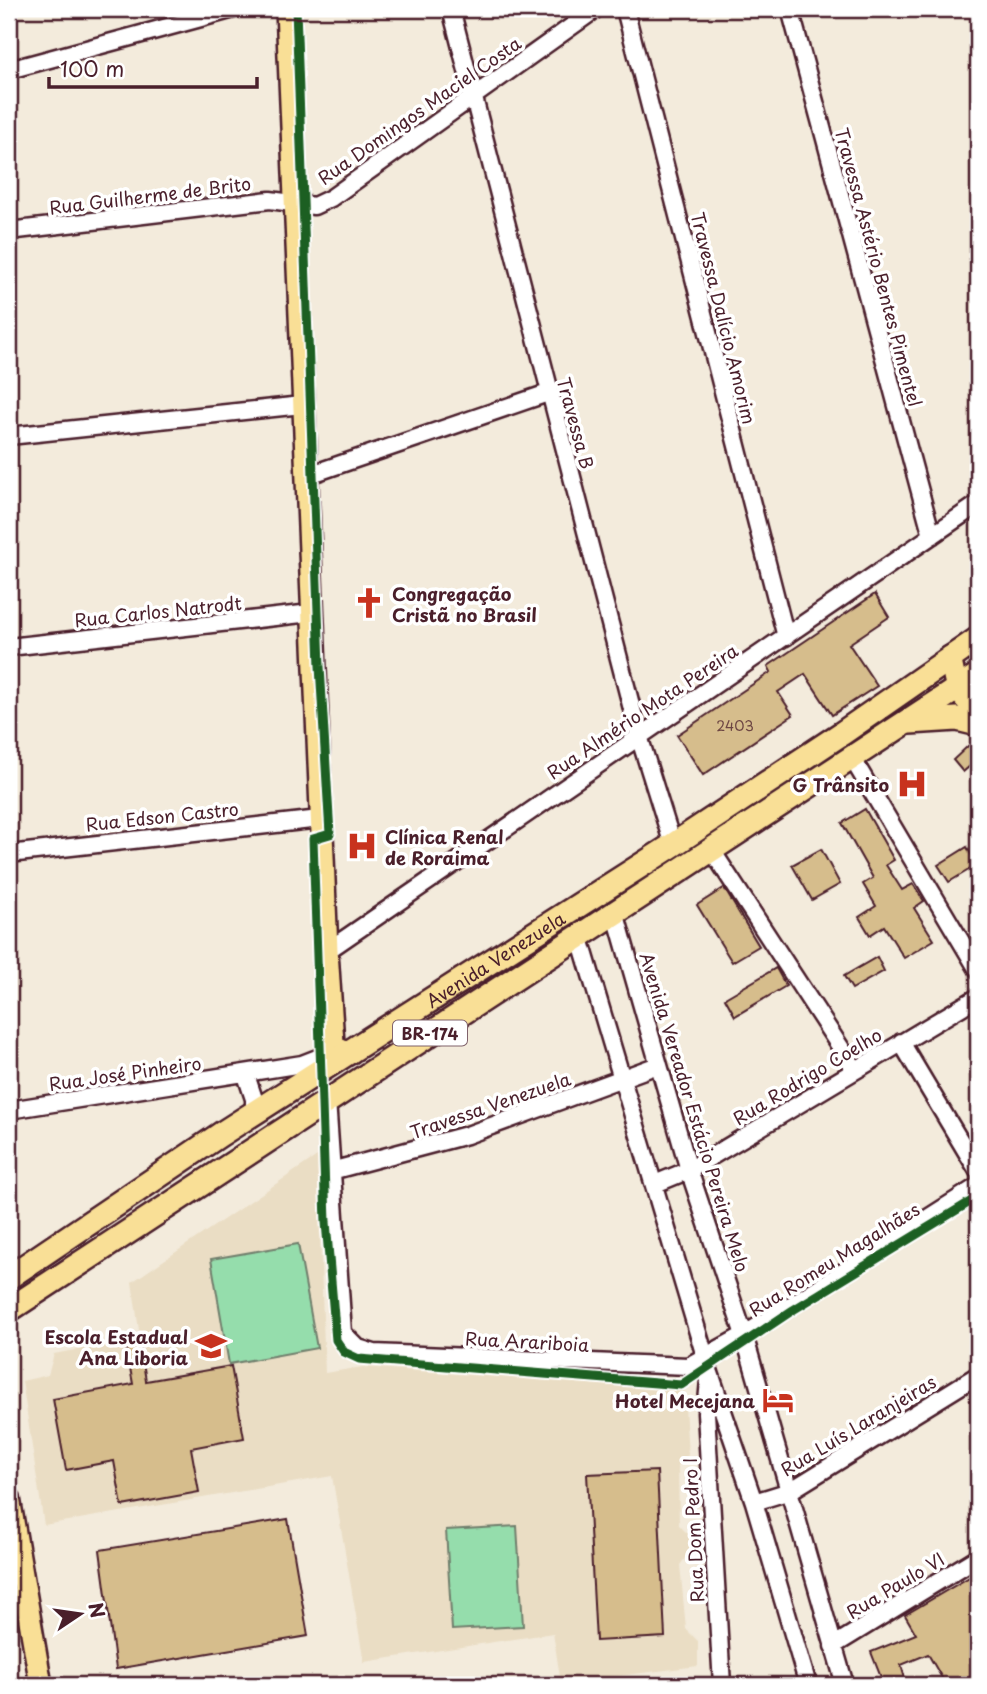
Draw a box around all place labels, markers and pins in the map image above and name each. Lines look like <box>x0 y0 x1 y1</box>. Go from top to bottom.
place label: Congregação Cristã no Brasil <box>392 580 537 628</box>
church icon: Congregação Cristã no Brasil <box>352 586 386 620</box>
hospital icon: G Trânsito <box>895 767 929 801</box>
place label: G Trânsito <box>793 771 889 798</box>
place label: Clínica Renal de Roraima <box>385 823 503 871</box>
hospital icon: Clínica Renal de Roraima <box>345 829 379 863</box>
place label: Escola Estadual Ana Liboria <box>45 1323 188 1371</box>
school or university icon: Escola Estadual Ana Liboria <box>194 1329 228 1363</box>
hotel icon: Hotel Mecejana <box>761 1383 795 1417</box>
place label: Hotel Mecejana <box>615 1387 755 1414</box>

